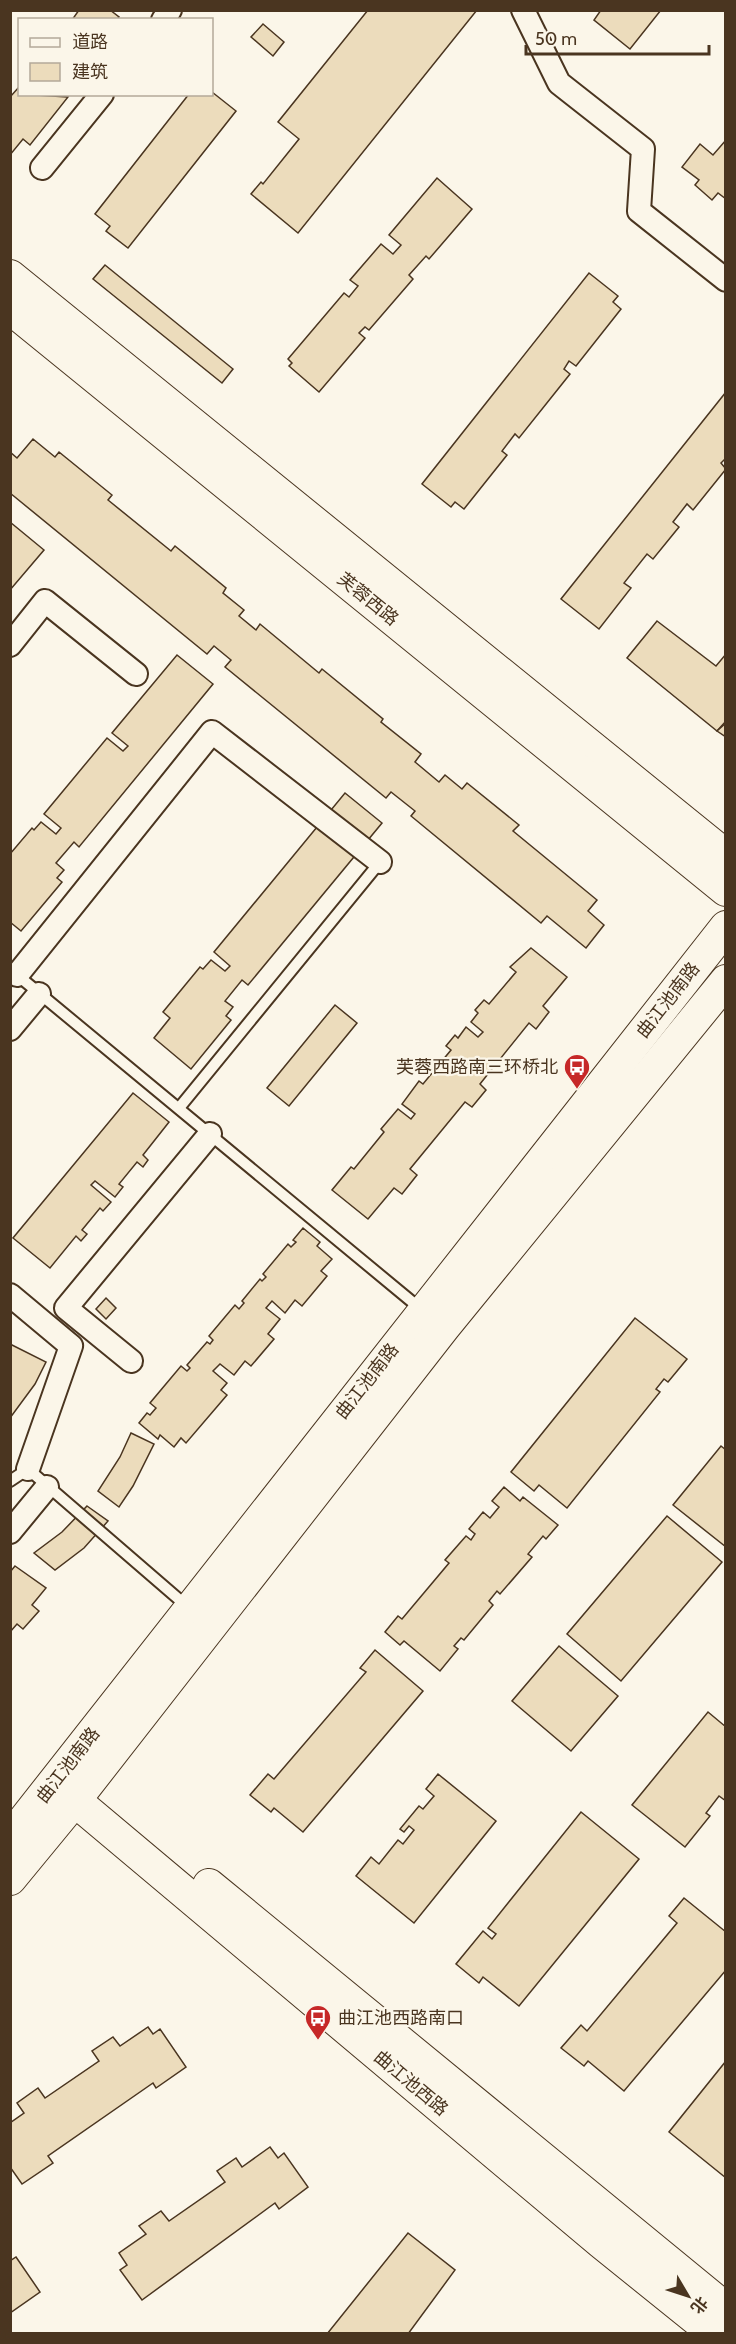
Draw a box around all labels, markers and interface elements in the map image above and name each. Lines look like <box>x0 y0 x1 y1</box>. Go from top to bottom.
legend <box>18 18 213 96</box>
scale bar <box>526 18 709 56</box>
text: 50 m <box>535 28 577 50</box>
text: 道路 <box>72 31 108 53</box>
text: 建筑 <box>72 61 108 83</box>
street label: 芙蓉西路 <box>333 568 403 630</box>
street label: 曲江池南路 <box>632 958 704 1042</box>
bus stop icon: 芙蓉西路南三环桥北 <box>562 1052 592 1090</box>
place label: 芙蓉西路南三环桥北 <box>396 1056 558 1078</box>
street label: 曲江池南路 <box>331 1339 403 1423</box>
street label: 曲江池南路 <box>32 1723 104 1807</box>
bus stop icon: 曲江池西路南口 <box>303 2003 333 2041</box>
place label: 曲江池西路南口 <box>338 2007 464 2029</box>
street label: 曲江池西路 <box>369 2046 453 2120</box>
north arrow <box>658 2266 718 2326</box>
text: 北 <box>687 2293 712 2317</box>

